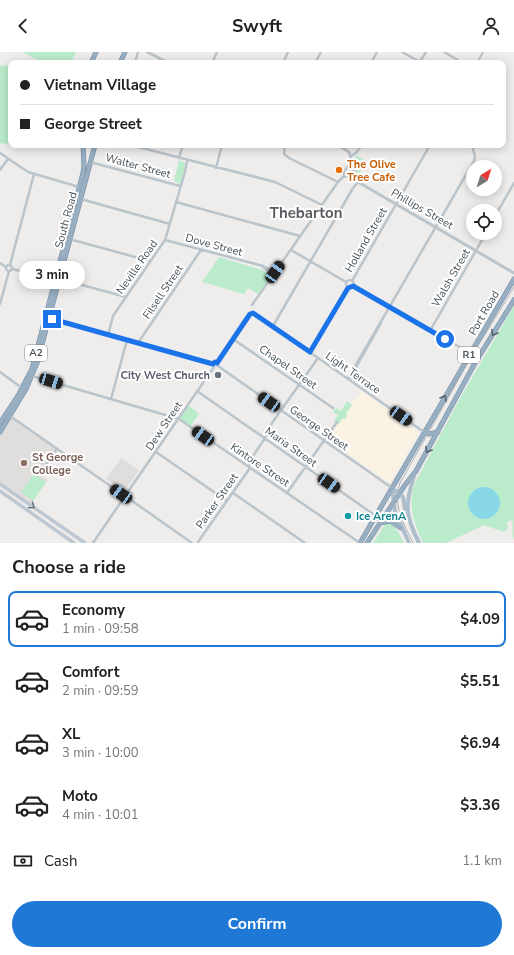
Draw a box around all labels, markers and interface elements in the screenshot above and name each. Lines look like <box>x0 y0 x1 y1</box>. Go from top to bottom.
text: Swyft <box>232 14 282 38</box>
icon: back <box>12 15 34 37</box>
icon: person <box>480 15 502 37</box>
text: Vietnam Village <box>44 75 156 95</box>
text: George Street <box>44 114 142 134</box>
street label: Walter Street <box>104 150 172 182</box>
place label: The Olive Tree Cafe <box>347 157 396 185</box>
north arrow <box>466 160 502 196</box>
map controls <box>466 160 502 240</box>
marker: The Olive Tree Cafe <box>334 165 344 175</box>
street label: Phillips Street <box>388 185 456 233</box>
street label: South Road <box>51 190 81 250</box>
district label: Thebarton <box>270 203 342 223</box>
button: locate <box>466 204 502 240</box>
street label: Holland Street <box>341 205 391 275</box>
street label: Dove Street <box>184 230 244 260</box>
street label: Neville Road <box>113 237 161 297</box>
street label: Walsh Street <box>428 246 474 310</box>
car <box>263 259 287 285</box>
callout: 3 min <box>19 261 85 289</box>
street label: Filsell Street <box>139 262 187 322</box>
text: 3 min <box>35 266 69 284</box>
street label: Port Road <box>465 288 503 338</box>
route end <box>43 310 61 328</box>
one-way arrow <box>491 329 498 336</box>
route start <box>436 330 454 348</box>
street label: Chapel Street <box>256 341 320 393</box>
road number: A2 <box>25 345 47 361</box>
road number: R1 <box>458 347 480 363</box>
street label: Light Terrace <box>322 348 384 398</box>
place label: City West Church <box>121 368 210 383</box>
marker: City West Church <box>213 370 223 380</box>
car <box>38 372 64 390</box>
car <box>256 390 282 414</box>
one-way arrow <box>440 395 447 402</box>
street label: Dew Street <box>142 398 186 453</box>
street label: George Street <box>286 402 352 454</box>
car <box>388 404 414 428</box>
car <box>190 424 216 448</box>
street label: Maria Street <box>262 424 320 471</box>
street label: Kintore Street <box>228 440 293 490</box>
one-way arrow <box>425 446 432 453</box>
place label: St George College <box>32 450 83 478</box>
marker: St George College <box>19 458 29 468</box>
street label: Parker Street <box>192 470 242 532</box>
car <box>316 471 342 495</box>
car <box>108 482 134 506</box>
one-way arrow <box>28 501 35 509</box>
place label: Ice ArenA <box>356 509 407 524</box>
marker: Ice ArenA <box>343 511 353 521</box>
text: Choose a ride <box>12 555 126 579</box>
text: Economy <box>62 600 125 620</box>
icon: car <box>14 601 50 637</box>
text: $4.09 <box>460 609 500 629</box>
text: 1 min · 09:58 <box>62 620 138 638</box>
text: Comfort <box>62 662 119 682</box>
icon: car <box>14 663 50 699</box>
text: $5.51 <box>460 671 500 691</box>
text: 2 min · 09:59 <box>62 682 138 700</box>
text: XL <box>62 724 81 744</box>
icon: car <box>14 725 50 761</box>
text: $6.94 <box>460 733 500 753</box>
text: 3 min · 10:00 <box>62 744 138 762</box>
text: Moto <box>62 786 98 806</box>
icon: car <box>14 787 50 823</box>
text: $3.36 <box>460 795 500 815</box>
text: 4 min · 10:01 <box>62 806 138 824</box>
icon: cash <box>12 850 34 872</box>
text: Cash <box>44 851 78 871</box>
text: 1.1 km <box>462 852 502 870</box>
button: Confirm <box>12 901 502 947</box>

